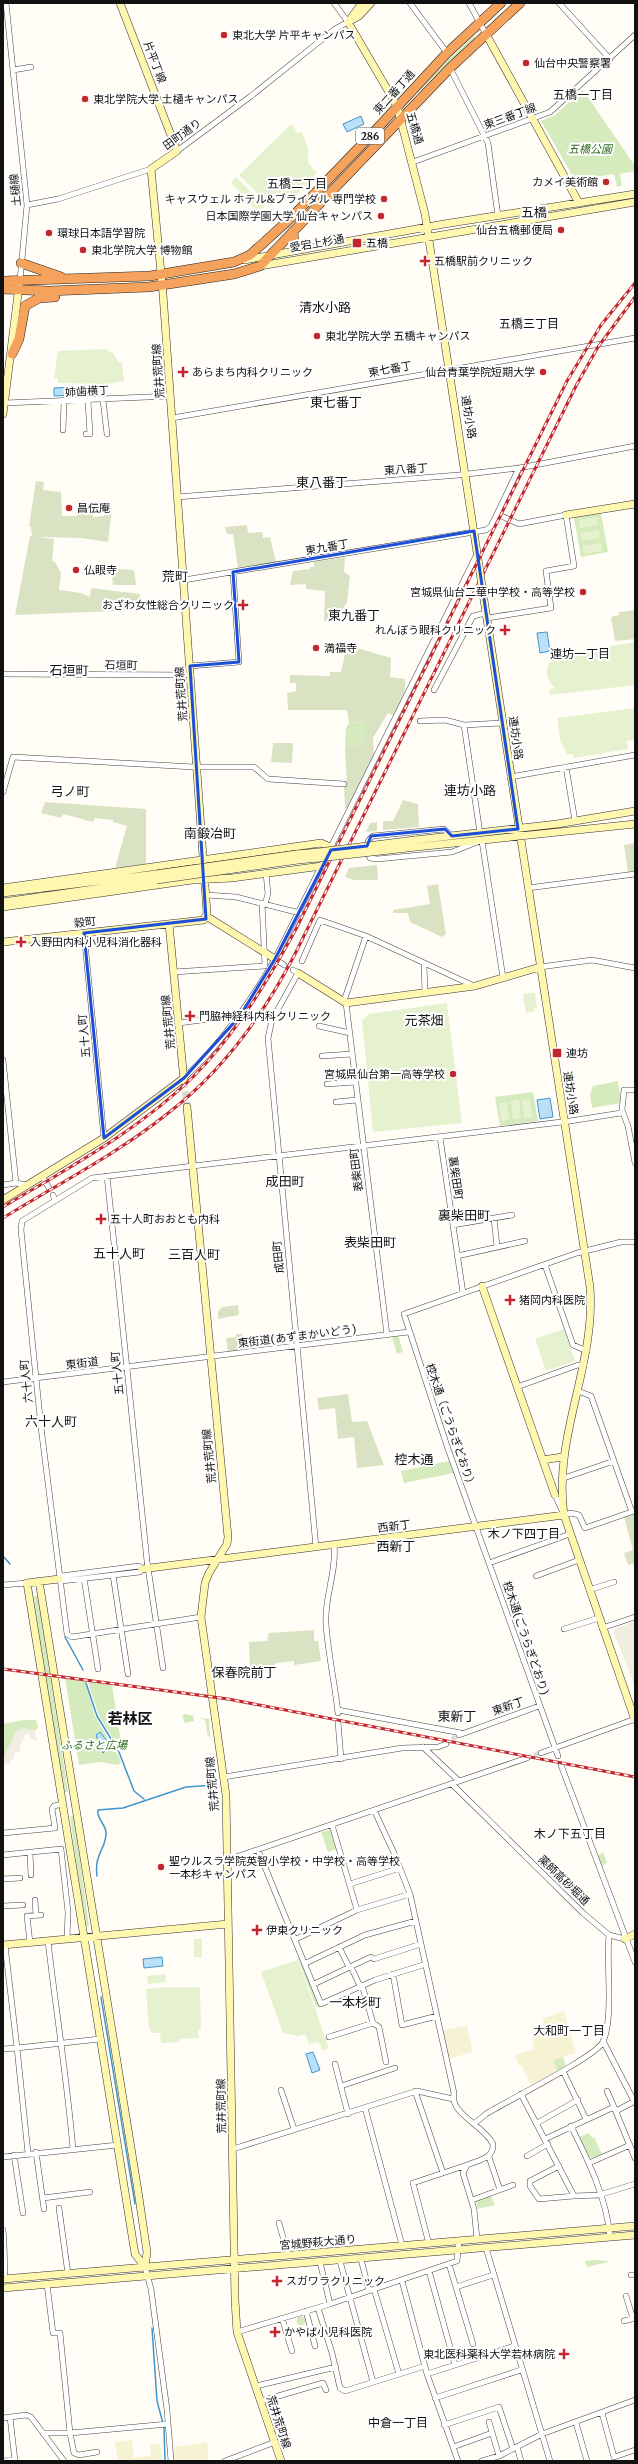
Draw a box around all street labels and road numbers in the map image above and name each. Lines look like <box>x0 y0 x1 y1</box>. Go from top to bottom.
street label: 片平丁線 <box>141 39 169 85</box>
street label: 東二番丁通 <box>370 67 418 117</box>
street label: 東三番丁線 <box>482 100 538 132</box>
street label: 五橋通 <box>404 110 426 146</box>
street label: 田町通り <box>160 115 204 153</box>
road number: 286 <box>356 128 384 144</box>
street label: 土樋線 <box>7 173 23 207</box>
street label: 愛宕上杉通 <box>289 231 345 255</box>
street label: 荒井荒町線 <box>149 343 167 399</box>
street label: 東七番丁 <box>367 358 413 380</box>
street label: 姉歯横丁 <box>65 383 109 399</box>
street label: 連坊小路 <box>459 394 479 440</box>
street label: 東八番丁 <box>384 460 428 478</box>
street label: 東九番丁 <box>304 536 350 558</box>
street label: 石垣町 <box>104 658 138 672</box>
street label: 荒井荒町線 <box>172 666 190 722</box>
street label: 連坊小路 <box>506 715 526 761</box>
street label: 穀町 <box>73 914 97 930</box>
street label: 荒井荒町線 <box>158 994 178 1050</box>
street label: 五十人町 <box>75 1013 93 1059</box>
street label: 連坊小路 <box>561 1070 581 1116</box>
street label: 表柴田町 <box>346 1147 366 1193</box>
street label: 裏柴田町 <box>446 1155 466 1201</box>
street label: 成田町 <box>270 1240 286 1274</box>
street label: 東街道(あずまかいどう) <box>237 1322 357 1350</box>
street label: 五十人町 <box>108 1350 126 1396</box>
street label: 東街道 <box>65 1354 99 1372</box>
street label: 六十人町 <box>17 1358 35 1404</box>
street label: 椌木通（ごうらぎどおり） <box>423 1361 479 1491</box>
street label: 荒井荒町線 <box>199 1428 219 1484</box>
street label: 西新丁 <box>377 1517 411 1535</box>
street label: 椌木通(ごうらぎどおり) <box>500 1579 552 1697</box>
street label: 東新丁 <box>490 1694 526 1718</box>
street label: 荒井荒町線 <box>203 1756 221 1812</box>
street label: 薬師高砂堀通 <box>535 1852 593 1908</box>
street label: 荒井荒町線 <box>214 2078 228 2134</box>
street label: 宮城野萩大通り <box>279 2232 357 2252</box>
street label: 荒井荒町線 <box>264 2394 294 2450</box>

